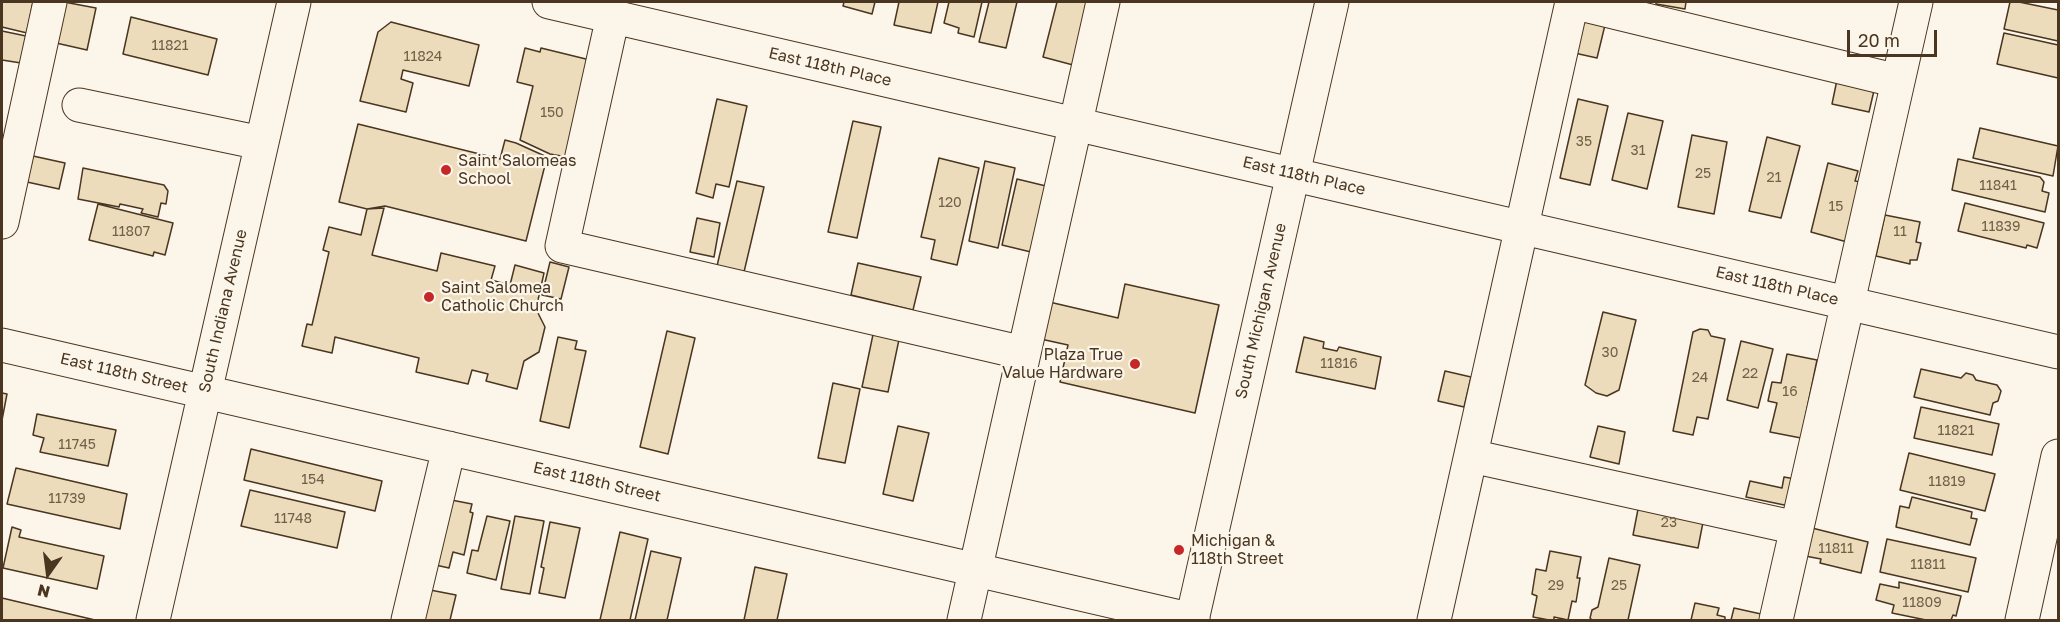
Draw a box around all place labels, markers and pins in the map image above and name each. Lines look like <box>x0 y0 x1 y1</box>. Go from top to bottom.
place label: Saint Salomeas School <box>458 151 576 189</box>
marker: Saint Salomeas School <box>439 163 453 177</box>
place label: Saint Salomea Catholic Church <box>441 278 564 316</box>
marker: Saint Salomea Catholic Church <box>422 290 436 304</box>
place label: Plaza True Value Hardware <box>1002 345 1123 383</box>
marker: Plaza True Value Hardware <box>1128 357 1142 371</box>
place label: Michigan & 118th Street <box>1191 531 1284 569</box>
marker: Michigan & 118th Street <box>1172 543 1186 557</box>

